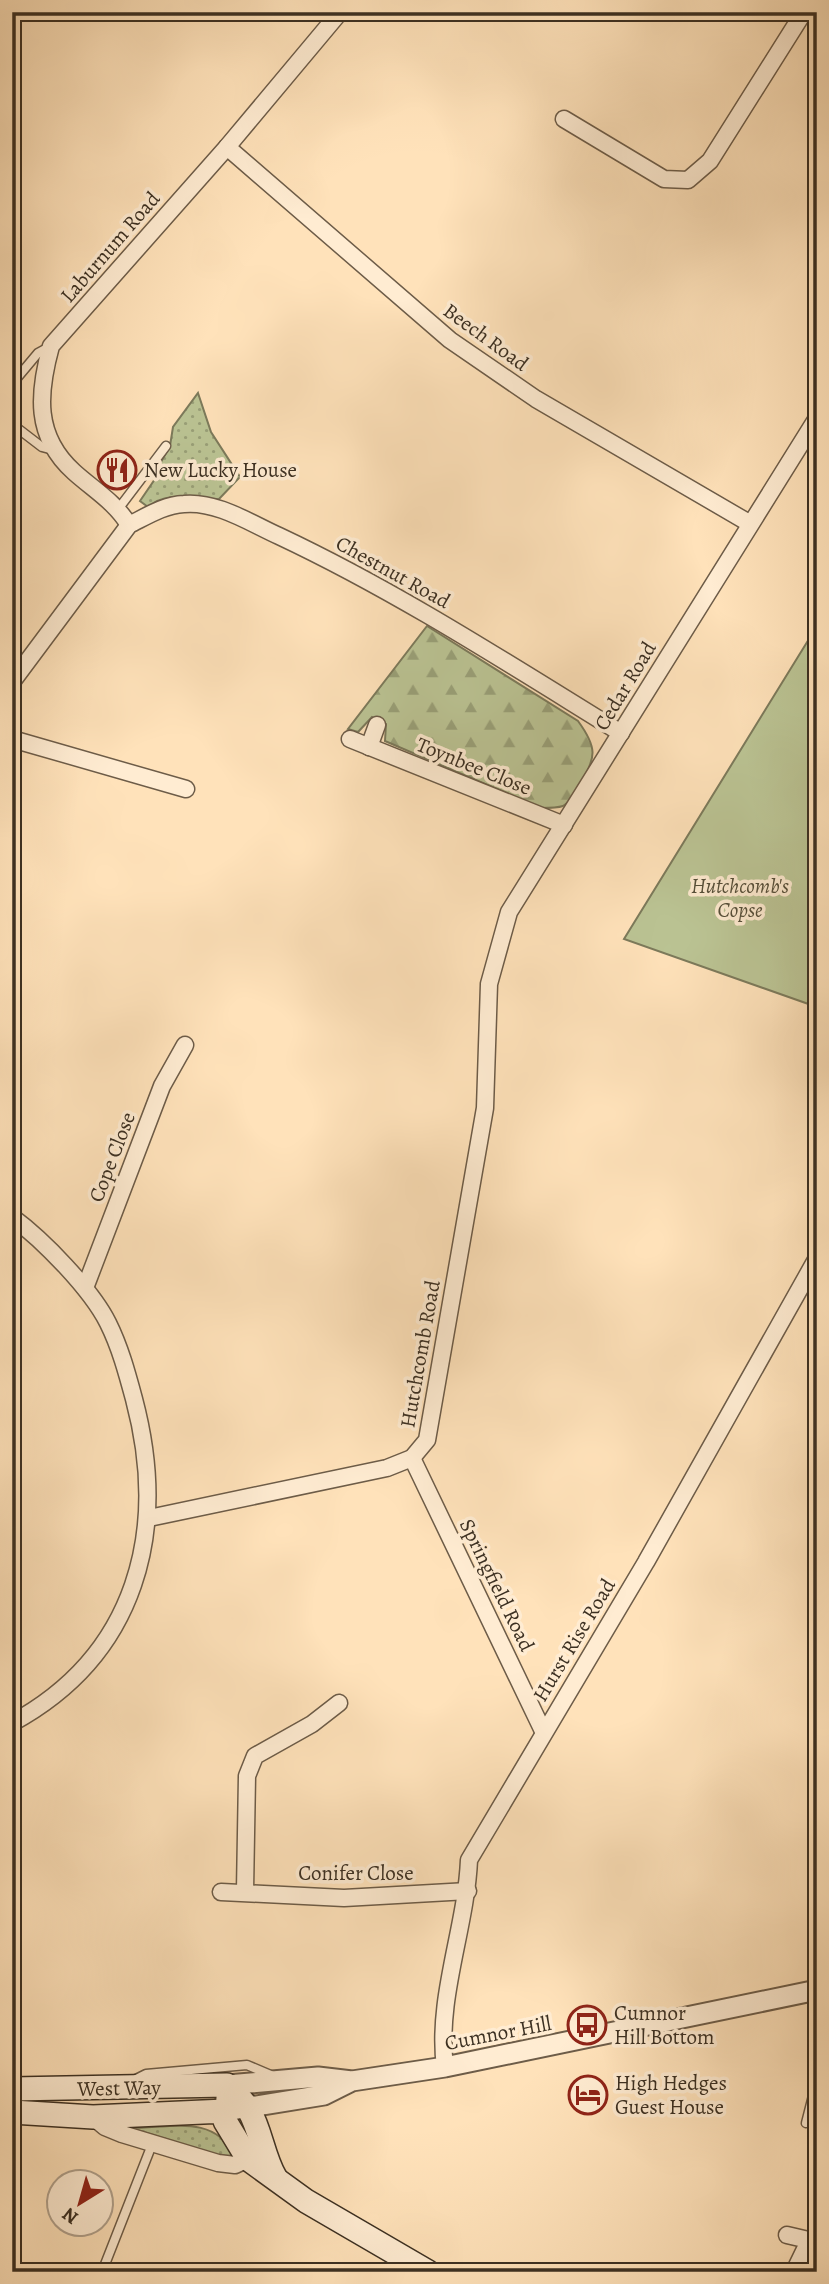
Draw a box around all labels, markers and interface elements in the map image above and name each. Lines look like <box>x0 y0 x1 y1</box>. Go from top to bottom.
street label: Laburnum Road <box>54 185 167 309</box>
street label: Beech Road <box>438 297 535 378</box>
restaurant icon: New Lucky House <box>96 449 138 491</box>
place label: New Lucky House <box>144 456 297 484</box>
street label: Chestnut Road <box>331 529 456 615</box>
street label: Cedar Road <box>587 636 663 736</box>
street label: Toynbee Close <box>412 730 536 802</box>
park label: Hutchcomb's Copse <box>691 872 789 924</box>
street label: Cope Close <box>82 1108 142 1206</box>
street label: Hutchcomb Road <box>393 1277 447 1430</box>
street label: Springfield Road <box>453 1514 541 1657</box>
street label: Hurst Rise Road <box>526 1573 622 1707</box>
street label: Conifer Close <box>298 1859 414 1887</box>
place label: Cumnor Hill Bottom <box>614 1999 715 2051</box>
bus stop icon: Cumnor Hill Bottom <box>566 2004 608 2046</box>
street label: Cumnor Hill <box>442 2009 554 2057</box>
place label: High Hedges Guest House <box>615 2069 727 2121</box>
street label: West Way <box>76 2073 162 2103</box>
hotel icon: High Hedges Guest House <box>567 2074 609 2116</box>
north arrow <box>46 2168 116 2238</box>
text: N <box>57 2201 84 2230</box>

